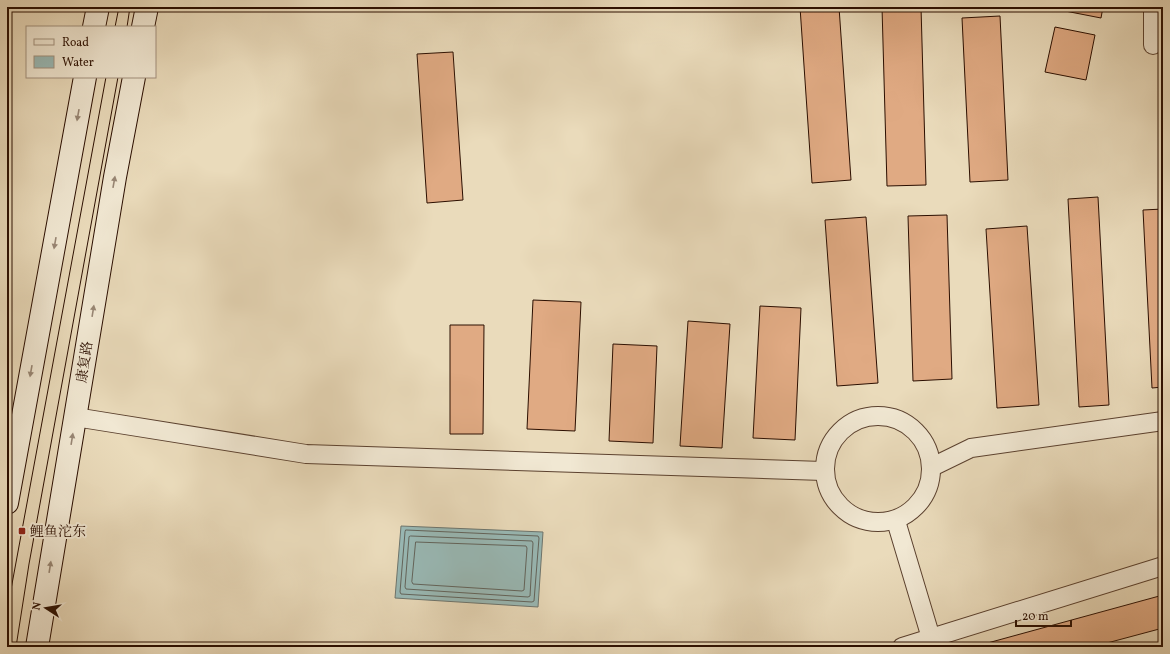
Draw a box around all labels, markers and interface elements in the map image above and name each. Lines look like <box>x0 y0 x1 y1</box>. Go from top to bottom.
legend <box>26 26 156 78</box>
text: Road <box>62 35 89 51</box>
text: Water <box>62 55 94 71</box>
one-way arrow <box>75 109 81 121</box>
one-way arrow <box>111 176 117 188</box>
one-way arrow <box>51 237 57 249</box>
one-way arrow <box>90 304 96 317</box>
street label: 康复路 <box>73 340 98 384</box>
one-way arrow <box>28 365 34 377</box>
one-way arrow <box>69 433 75 445</box>
place label: 鲤鱼沱东 <box>30 523 86 542</box>
marker: 鲤鱼沱东 <box>17 526 27 536</box>
one-way arrow <box>48 561 54 573</box>
north arrow <box>26 588 66 628</box>
text: N <box>30 601 46 612</box>
scale bar <box>1016 602 1071 628</box>
text: 20 m <box>1022 609 1049 625</box>

